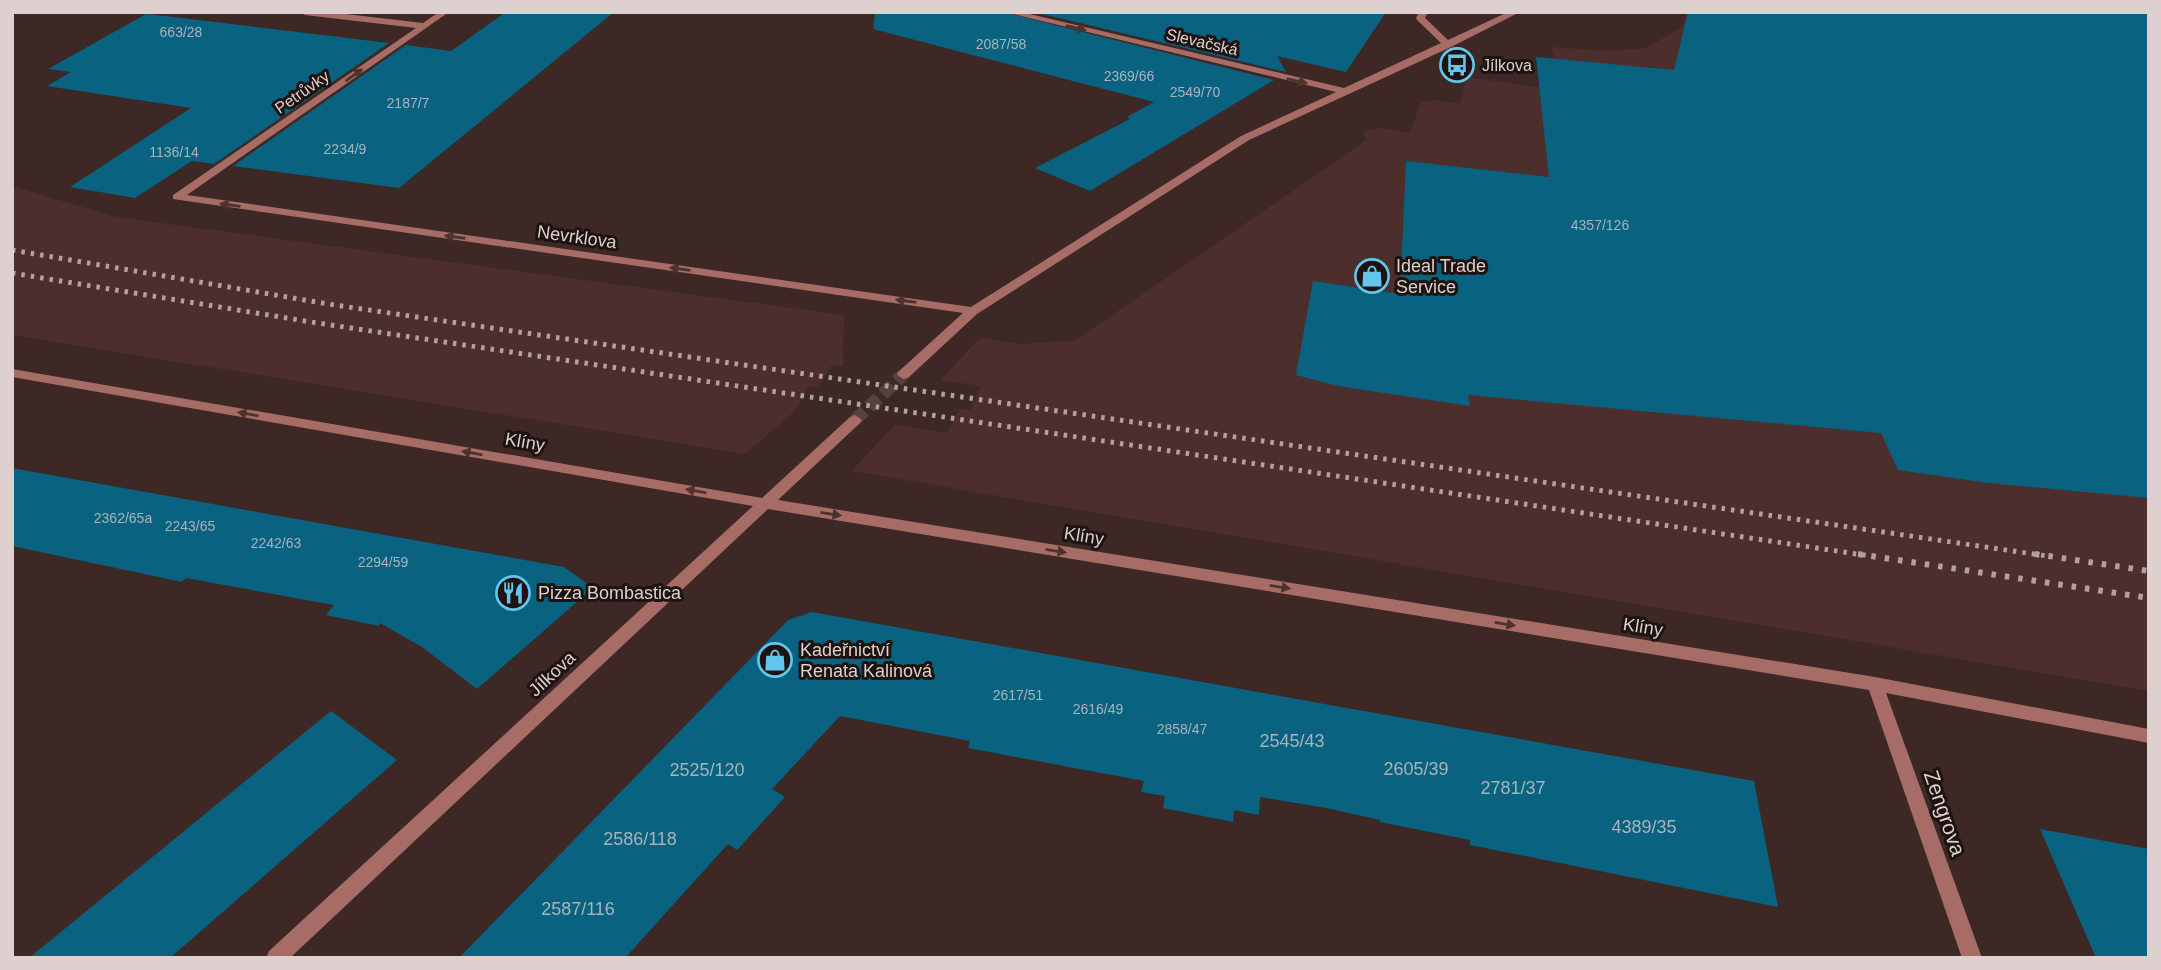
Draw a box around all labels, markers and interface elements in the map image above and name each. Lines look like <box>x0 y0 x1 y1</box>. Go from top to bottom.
one-way arrow <box>1065 23 1087 34</box>
house number: 663/28 <box>160 24 203 40</box>
street label: Slevačská <box>1165 26 1240 59</box>
house number: 2087/58 <box>976 36 1027 52</box>
bus stop icon: Jílkova <box>1438 46 1476 84</box>
place label: Jílkova <box>1482 57 1532 74</box>
street label: Petrůvky <box>272 67 332 117</box>
one-way arrow <box>345 68 363 82</box>
house number: 2369/66 <box>1104 68 1155 84</box>
one-way arrow <box>1286 75 1308 86</box>
house number: 2549/70 <box>1170 84 1221 100</box>
house number: 2187/7 <box>387 95 430 111</box>
house number: 2234/9 <box>324 141 367 157</box>
house number: 1136/14 <box>149 144 199 160</box>
one-way arrow <box>219 199 241 210</box>
house number: 4357/126 <box>1571 217 1629 233</box>
street label: Nevrklova <box>536 222 619 253</box>
one-way arrow <box>444 231 466 242</box>
place label: Ideal Trade Service <box>1396 256 1486 297</box>
shop icon: Ideal Trade Service <box>1353 257 1391 295</box>
one-way arrow <box>669 263 691 274</box>
one-way arrow <box>894 296 916 307</box>
one-way arrow <box>237 408 259 419</box>
street label: Klíny <box>504 429 546 455</box>
one-way arrow <box>461 447 483 458</box>
one-way arrow <box>685 485 707 496</box>
one-way arrow <box>820 509 842 520</box>
house number: 2362/65a <box>94 510 152 526</box>
house number: 2243/65 <box>165 518 216 534</box>
street label: Klíny <box>1063 523 1105 549</box>
house number: 2242/63 <box>251 535 302 551</box>
one-way arrow <box>1045 546 1067 557</box>
house number: 2294/59 <box>358 554 409 570</box>
restaurant icon: Pizza Bombastica <box>494 574 532 612</box>
one-way arrow <box>1269 582 1291 593</box>
place label: Pizza Bombastica <box>538 583 682 603</box>
street label: Klíny <box>1622 614 1664 640</box>
one-way arrow <box>1494 618 1516 629</box>
place label: Kadeřnictví Renata Kalinová <box>800 640 933 681</box>
shop icon: Kadeřnictví Renata Kalinová <box>756 641 794 679</box>
street label: Jílkova <box>525 647 580 700</box>
house number: 2617/51 <box>993 687 1044 703</box>
house number: 2616/49 <box>1073 701 1124 717</box>
house number: 2858/47 <box>1157 721 1208 737</box>
house number: 2545/43 <box>1259 731 1325 751</box>
house number: 2605/39 <box>1383 759 1449 779</box>
house number: 2525/120 <box>669 760 745 780</box>
street label: Zengrova <box>1920 767 1970 859</box>
house number: 2781/37 <box>1480 778 1546 798</box>
house number: 4389/35 <box>1611 817 1677 837</box>
house number: 2586/118 <box>603 829 677 849</box>
house number: 2587/116 <box>541 899 615 919</box>

